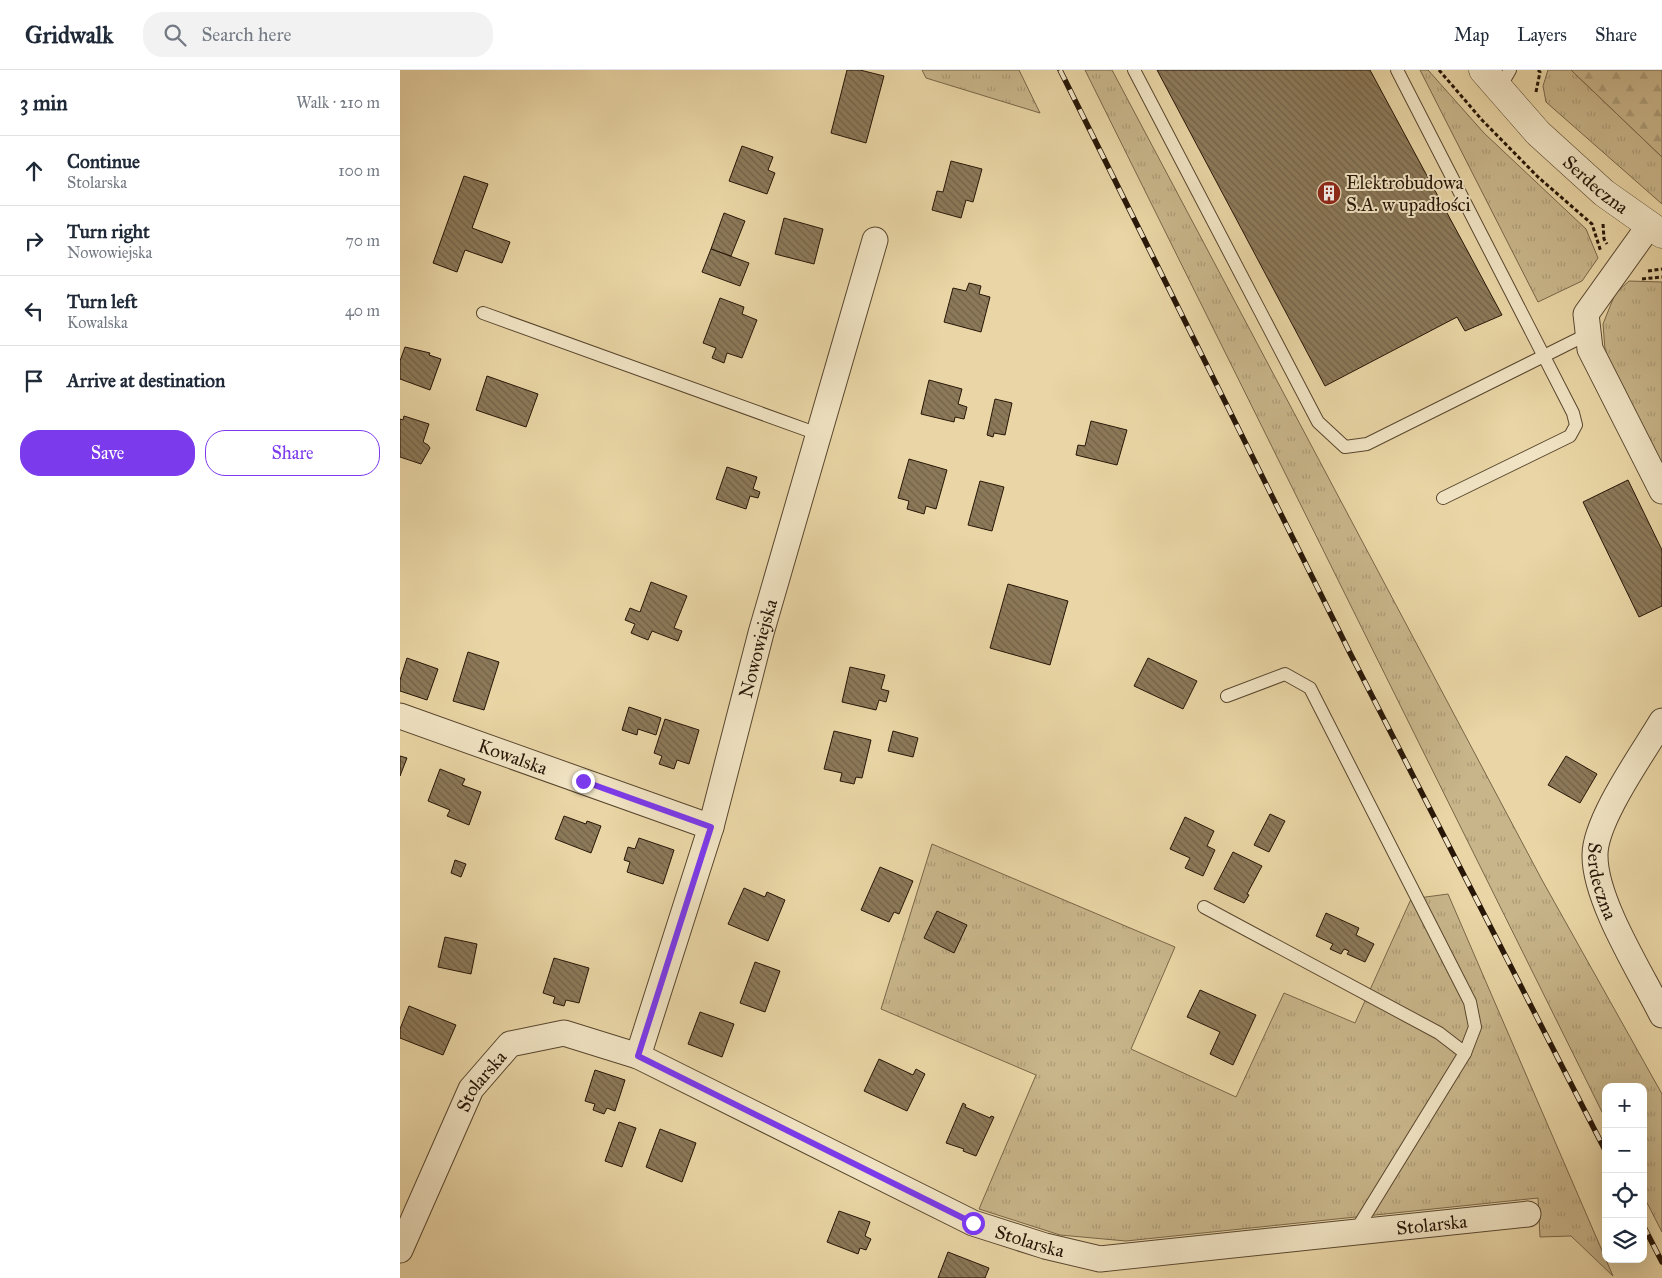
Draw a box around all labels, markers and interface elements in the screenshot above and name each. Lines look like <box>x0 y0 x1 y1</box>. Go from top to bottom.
search box <box>143 12 493 57</box>
text: Gridwalk <box>25 20 113 50</box>
icon: search <box>161 21 189 49</box>
text: Search here <box>201 23 291 46</box>
text: Map <box>1454 24 1489 46</box>
text: Layers <box>1517 24 1567 46</box>
text: Share <box>1595 24 1637 46</box>
text: 3 min <box>20 90 68 116</box>
text: Walk · 210 m <box>296 93 380 112</box>
text: Continue <box>67 150 140 173</box>
street label: Serdeczna <box>1558 150 1634 219</box>
icon: ahead <box>20 157 48 185</box>
text: 100 m <box>338 161 380 180</box>
place label: Elektrobudowa S.A. w upadłości <box>1346 171 1471 216</box>
text: Stolarska <box>67 173 127 192</box>
building icon: Elektrobudowa S.A. w upadłości <box>1316 180 1342 206</box>
text: Turn right <box>67 220 150 243</box>
icon: right <box>20 227 48 255</box>
text: 70 m <box>345 231 380 250</box>
text: Nowowiejska <box>67 243 152 262</box>
text: Turn left <box>67 290 137 313</box>
icon: left <box>20 297 48 325</box>
text: 40 m <box>345 301 380 320</box>
text: Kowalska <box>67 313 128 332</box>
icon: arrive <box>20 367 48 395</box>
text: Arrive at destination <box>67 369 225 392</box>
button: Save <box>20 430 195 476</box>
button: Share <box>205 430 380 476</box>
street label: Nowowiejska <box>733 595 782 700</box>
street label: Kowalska <box>475 733 552 780</box>
route end <box>572 770 595 793</box>
street label: Serdeczna <box>1583 841 1623 924</box>
street label: Stolarska <box>451 1045 512 1115</box>
map controls <box>1602 1083 1647 1263</box>
button: + <box>1602 1083 1647 1128</box>
button: − <box>1602 1128 1647 1173</box>
button: locate <box>1602 1173 1647 1218</box>
street label: Stolarska <box>1395 1209 1469 1239</box>
route start <box>962 1212 985 1235</box>
button: layers <box>1602 1218 1647 1263</box>
street label: Stolarska <box>992 1219 1068 1262</box>

